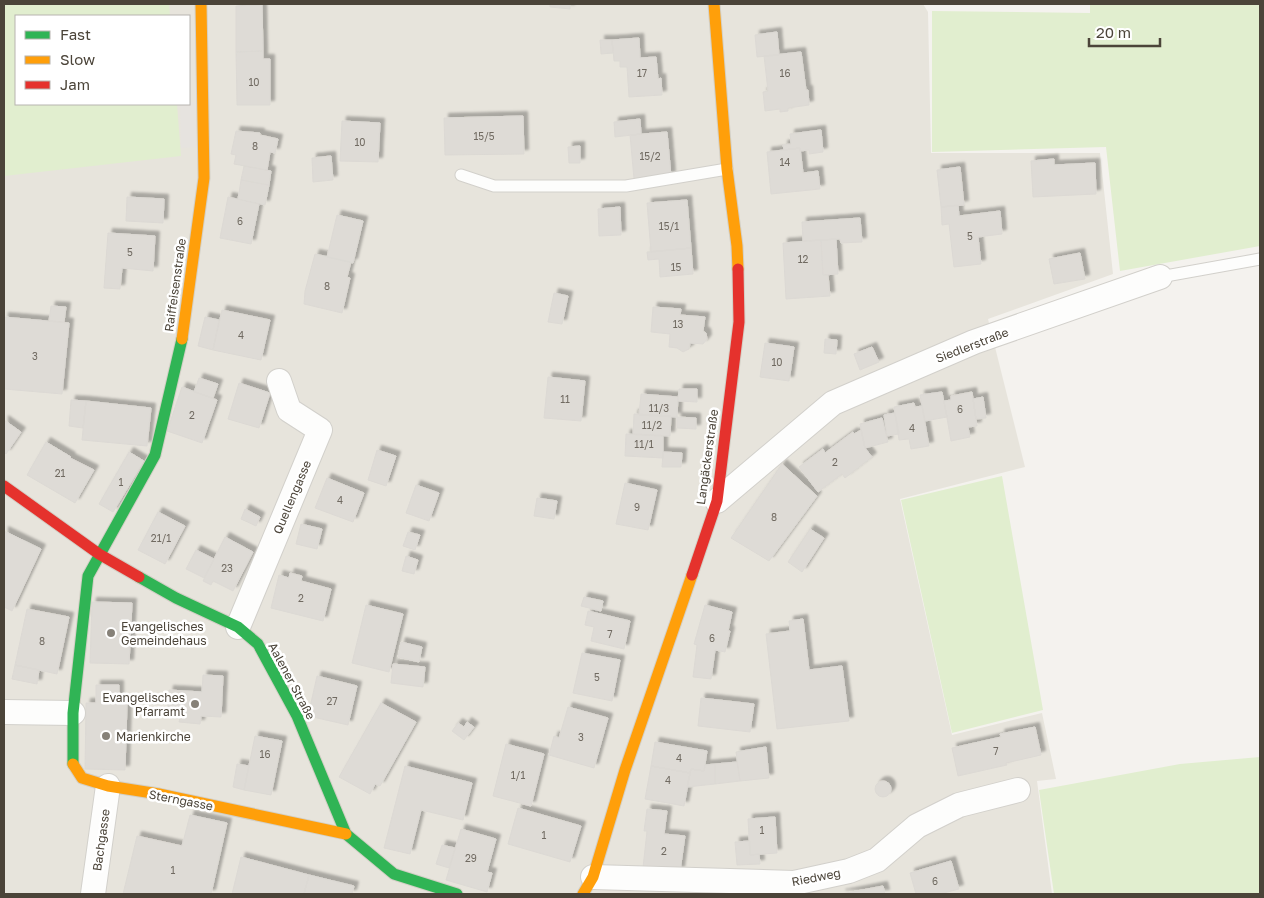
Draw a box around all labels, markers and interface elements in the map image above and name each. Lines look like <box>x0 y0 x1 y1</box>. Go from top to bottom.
legend <box>15 15 190 105</box>
scale bar <box>1089 15 1160 47</box>
text: 20 m <box>1096 23 1131 41</box>
text: Fast <box>60 25 91 43</box>
text: Slow <box>60 50 95 68</box>
house number: 17 <box>637 67 647 79</box>
house number: 16 <box>780 67 790 79</box>
text: Jam <box>60 75 90 93</box>
house number: 10 <box>248 76 260 88</box>
house number: 15/5 <box>473 130 495 142</box>
house number: 10 <box>354 136 366 148</box>
house number: 8 <box>252 140 258 152</box>
house number: 15/2 <box>639 150 661 162</box>
house number: 14 <box>780 156 790 168</box>
house number: 6 <box>237 215 243 227</box>
house number: 15/1 <box>659 220 679 232</box>
house number: 5 <box>967 230 973 242</box>
street label: Raiffeisenstraße <box>161 237 189 333</box>
house number: 5 <box>127 246 133 258</box>
house number: 12 <box>798 253 809 265</box>
house number: 15 <box>671 261 682 273</box>
house number: 8 <box>324 280 330 292</box>
house number: 13 <box>673 318 683 330</box>
street label: Siedlerstraße <box>933 324 1011 366</box>
house number: 4 <box>238 329 244 341</box>
house number: 3 <box>32 350 38 362</box>
house number: 10 <box>771 356 783 368</box>
house number: 11 <box>560 393 570 405</box>
house number: 11/3 <box>649 402 669 414</box>
house number: 6 <box>957 403 963 415</box>
street label: Langäckerstraße <box>693 408 721 506</box>
house number: 2 <box>189 409 195 421</box>
house number: 11/2 <box>642 419 662 431</box>
house number: 4 <box>909 422 915 434</box>
house number: 11/1 <box>634 438 654 450</box>
house number: 2 <box>832 456 838 468</box>
street label: Quellengasse <box>270 458 314 536</box>
house number: 21 <box>55 467 65 479</box>
house number: 1 <box>119 476 124 488</box>
house number: 4 <box>337 494 343 506</box>
house number: 9 <box>634 501 640 513</box>
house number: 8 <box>771 511 777 523</box>
house number: 21/1 <box>151 532 171 544</box>
house number: 23 <box>221 562 233 574</box>
house number: 2 <box>298 592 304 604</box>
place label: Evangelisches Gemeindehaus <box>121 619 207 648</box>
marker: Evangelisches Gemeindehaus <box>105 627 117 639</box>
house number: 7 <box>607 628 613 640</box>
house number: 6 <box>709 632 715 644</box>
house number: 8 <box>39 635 45 647</box>
street label: Aalener Straße <box>265 640 319 722</box>
house number: 5 <box>594 671 600 683</box>
place label: Evangelisches Pfarramt <box>102 690 185 719</box>
house number: 27 <box>326 695 338 707</box>
marker: Evangelisches Pfarramt <box>189 698 201 710</box>
place label: Marienkirche <box>116 729 191 744</box>
marker: Marienkirche <box>100 730 112 742</box>
house number: 3 <box>578 731 584 743</box>
house number: 7 <box>993 745 999 757</box>
house number: 16 <box>260 748 270 760</box>
house number: 4 <box>676 752 682 764</box>
house number: 1/1 <box>511 769 525 781</box>
house number: 4 <box>665 774 671 786</box>
street label: Sterngasse <box>148 786 214 814</box>
street label: Bachgasse <box>89 808 113 872</box>
house number: 1 <box>760 824 765 836</box>
house number: 1 <box>542 829 547 841</box>
house number: 2 <box>661 845 667 857</box>
house number: 29 <box>465 852 477 864</box>
house number: 1 <box>171 864 176 876</box>
street label: Riedweg <box>790 865 842 889</box>
house number: 6 <box>932 875 938 887</box>

